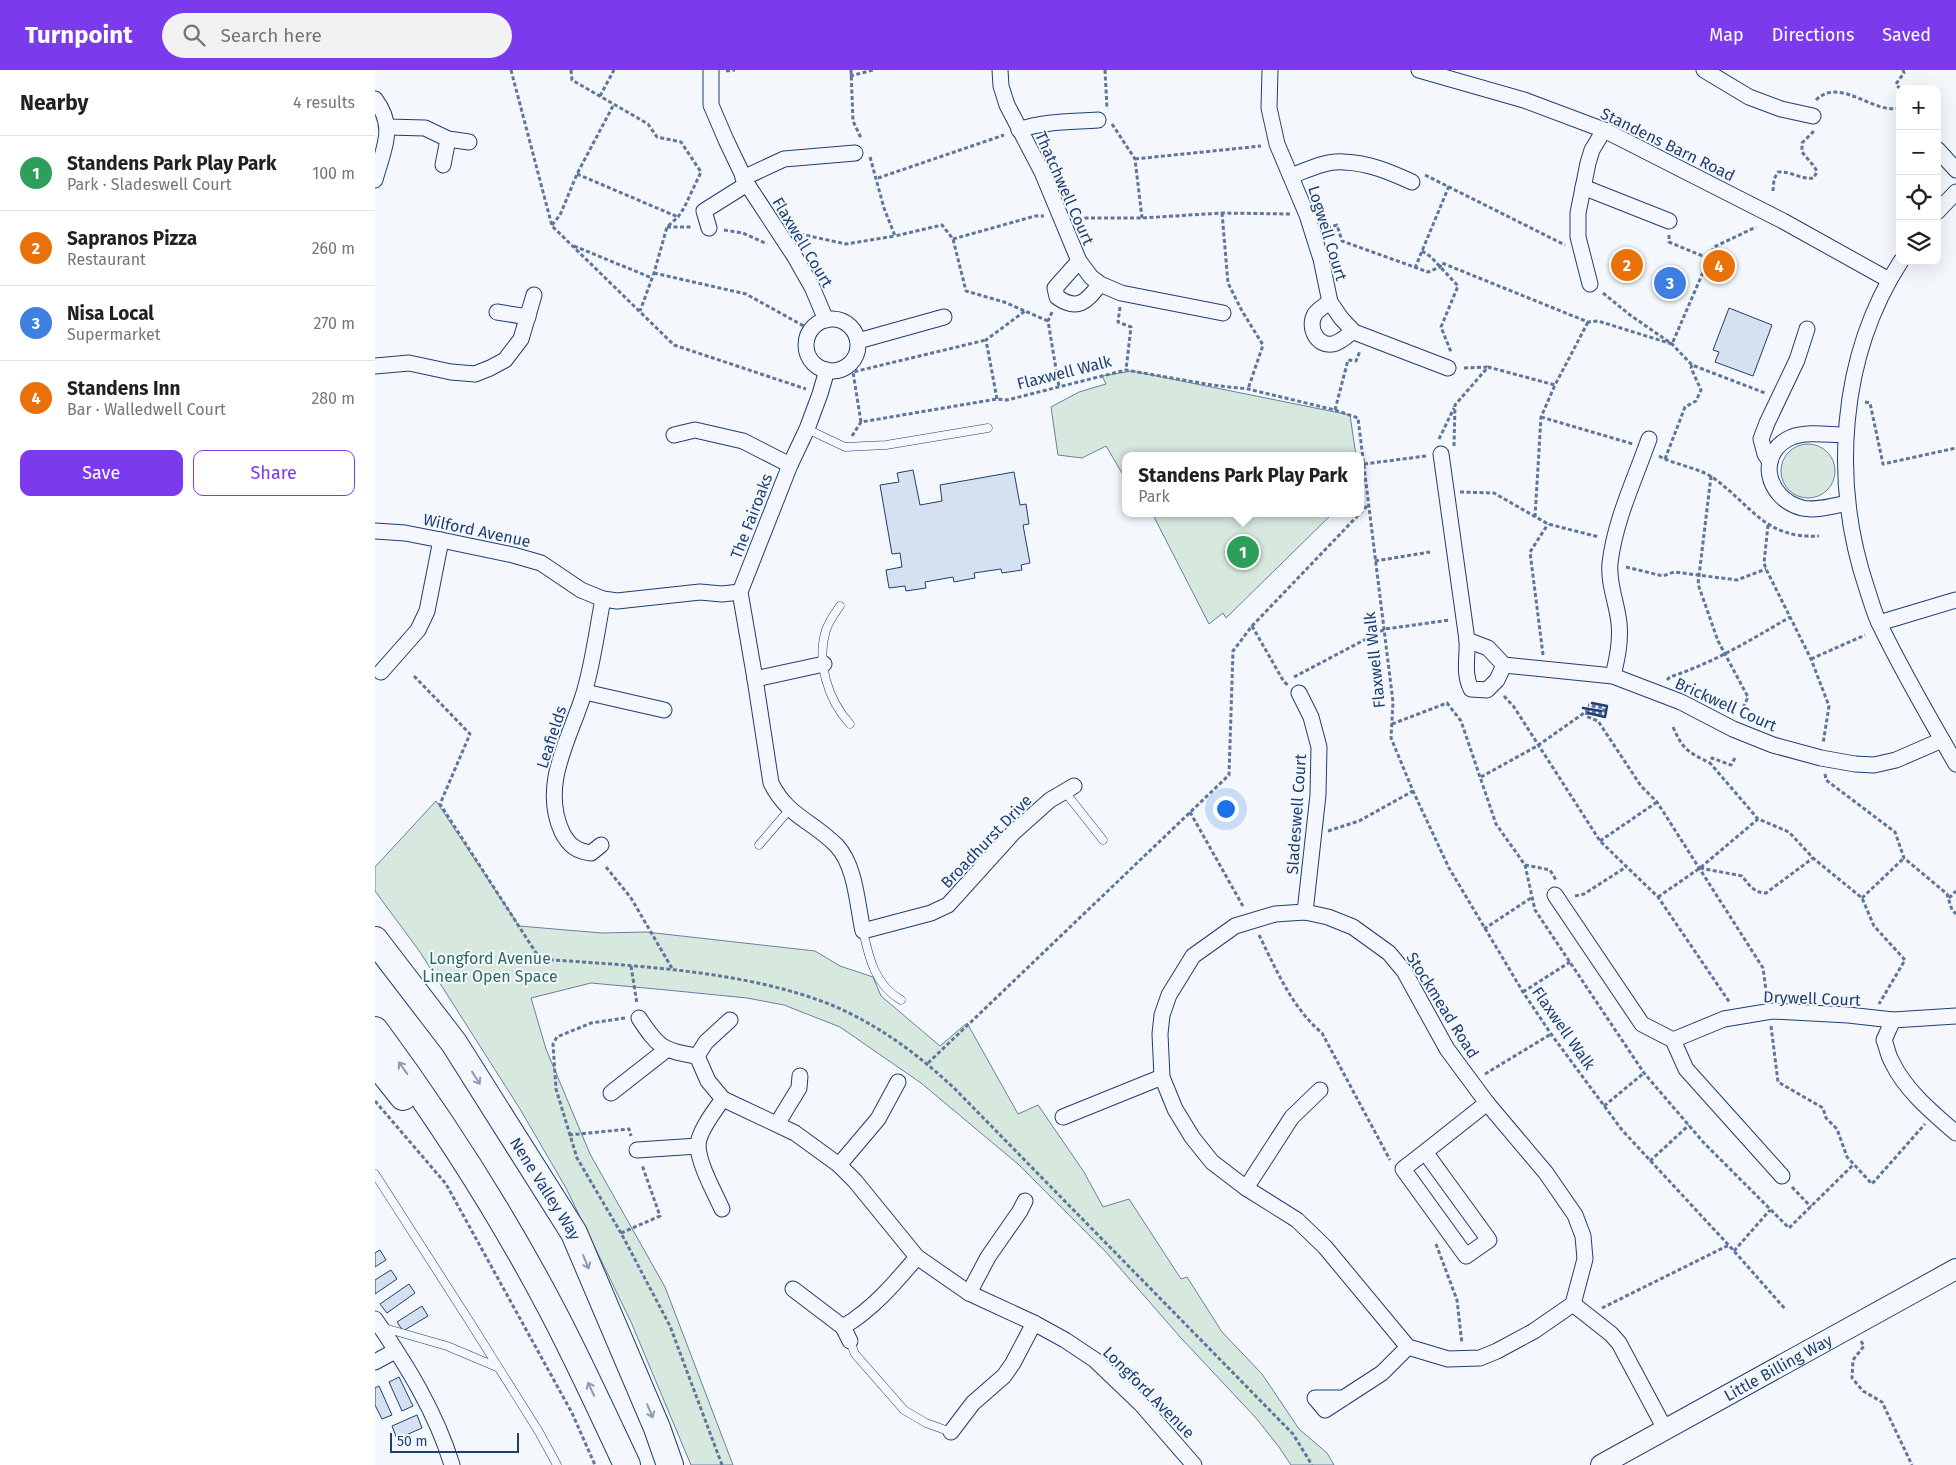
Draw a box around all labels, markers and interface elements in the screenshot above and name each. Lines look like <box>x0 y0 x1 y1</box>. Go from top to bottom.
search box <box>162 13 512 58</box>
text: Turnpoint <box>25 21 132 49</box>
icon: search <box>180 21 208 49</box>
text: Search here <box>220 24 322 47</box>
text: Map <box>1709 24 1744 46</box>
text: Directions <box>1772 24 1854 46</box>
text: Saved <box>1882 24 1931 46</box>
map controls <box>1896 85 1941 265</box>
button: + <box>1896 85 1941 130</box>
text: Nearby <box>20 90 88 116</box>
text: 4 results <box>293 93 355 112</box>
street label: Standens Barn Road <box>1598 104 1738 185</box>
street label: Thatchwell Court <box>1031 129 1098 248</box>
button: − <box>1896 130 1941 175</box>
text: Standens Park Play Park <box>67 152 276 175</box>
text: 1 <box>32 164 40 183</box>
text: 100 m <box>312 164 355 183</box>
text: Park · Sladeswell Court <box>67 175 232 194</box>
button: locate <box>1896 175 1941 220</box>
street label: Logwell Court <box>1304 183 1351 283</box>
street label: Flaxwell Court <box>768 194 837 291</box>
button: layers <box>1896 220 1941 265</box>
text: Sapranos Pizza <box>67 227 197 250</box>
text: 2 <box>32 239 40 258</box>
text: 260 m <box>312 239 355 258</box>
pin: 2 <box>1611 246 1643 284</box>
pin: 4 <box>1703 247 1735 285</box>
text: Restaurant <box>67 250 146 269</box>
pin: 3 <box>1654 264 1686 302</box>
text: Nisa Local <box>67 302 154 325</box>
text: 3 <box>32 314 40 333</box>
text: 270 m <box>313 314 355 333</box>
text: Supermarket <box>67 325 161 344</box>
street label: Flaxwell Walk <box>1015 351 1114 393</box>
text: Standens Inn <box>67 377 180 400</box>
text: 4 <box>31 389 41 408</box>
text: 280 m <box>311 389 355 408</box>
text: Bar · Walledwell Court <box>67 400 226 419</box>
button: Save <box>20 450 183 496</box>
button: Share <box>193 450 355 496</box>
popup <box>1122 452 1364 517</box>
text: Standens Park Play Park <box>1138 464 1348 487</box>
street label: The Fairoaks <box>726 471 776 562</box>
text: Park <box>1138 487 1170 506</box>
street label: Wilford Avenue <box>421 510 532 551</box>
pin: 1 <box>1227 533 1259 571</box>
street label: Flaxwell Walk <box>1360 610 1389 709</box>
street label: Brickwell Court <box>1672 674 1780 735</box>
street label: Leafields <box>532 704 570 771</box>
street label: Sladeswell Court <box>1283 753 1310 875</box>
street label: Broadhurst Drive <box>937 791 1036 892</box>
your location <box>1213 796 1239 822</box>
park label: Longford Avenue Linear Open Space <box>422 949 558 986</box>
street label: Stockmead Road <box>1402 949 1483 1062</box>
street label: Flaxwell Walk <box>1528 983 1600 1074</box>
street label: Drywell Court <box>1763 987 1861 1010</box>
one-way arrow <box>398 1061 408 1075</box>
one-way arrow <box>471 1070 481 1084</box>
street label: Nene Valley Way <box>506 1134 585 1243</box>
one-way arrow <box>582 1254 592 1269</box>
street label: Little Billing Way <box>1721 1330 1836 1405</box>
street label: Longford Avenue <box>1099 1343 1198 1442</box>
one-way arrow <box>586 1382 595 1397</box>
one-way arrow <box>646 1403 655 1419</box>
scale bar <box>390 1430 519 1453</box>
text: 50 m <box>397 1433 428 1450</box>

